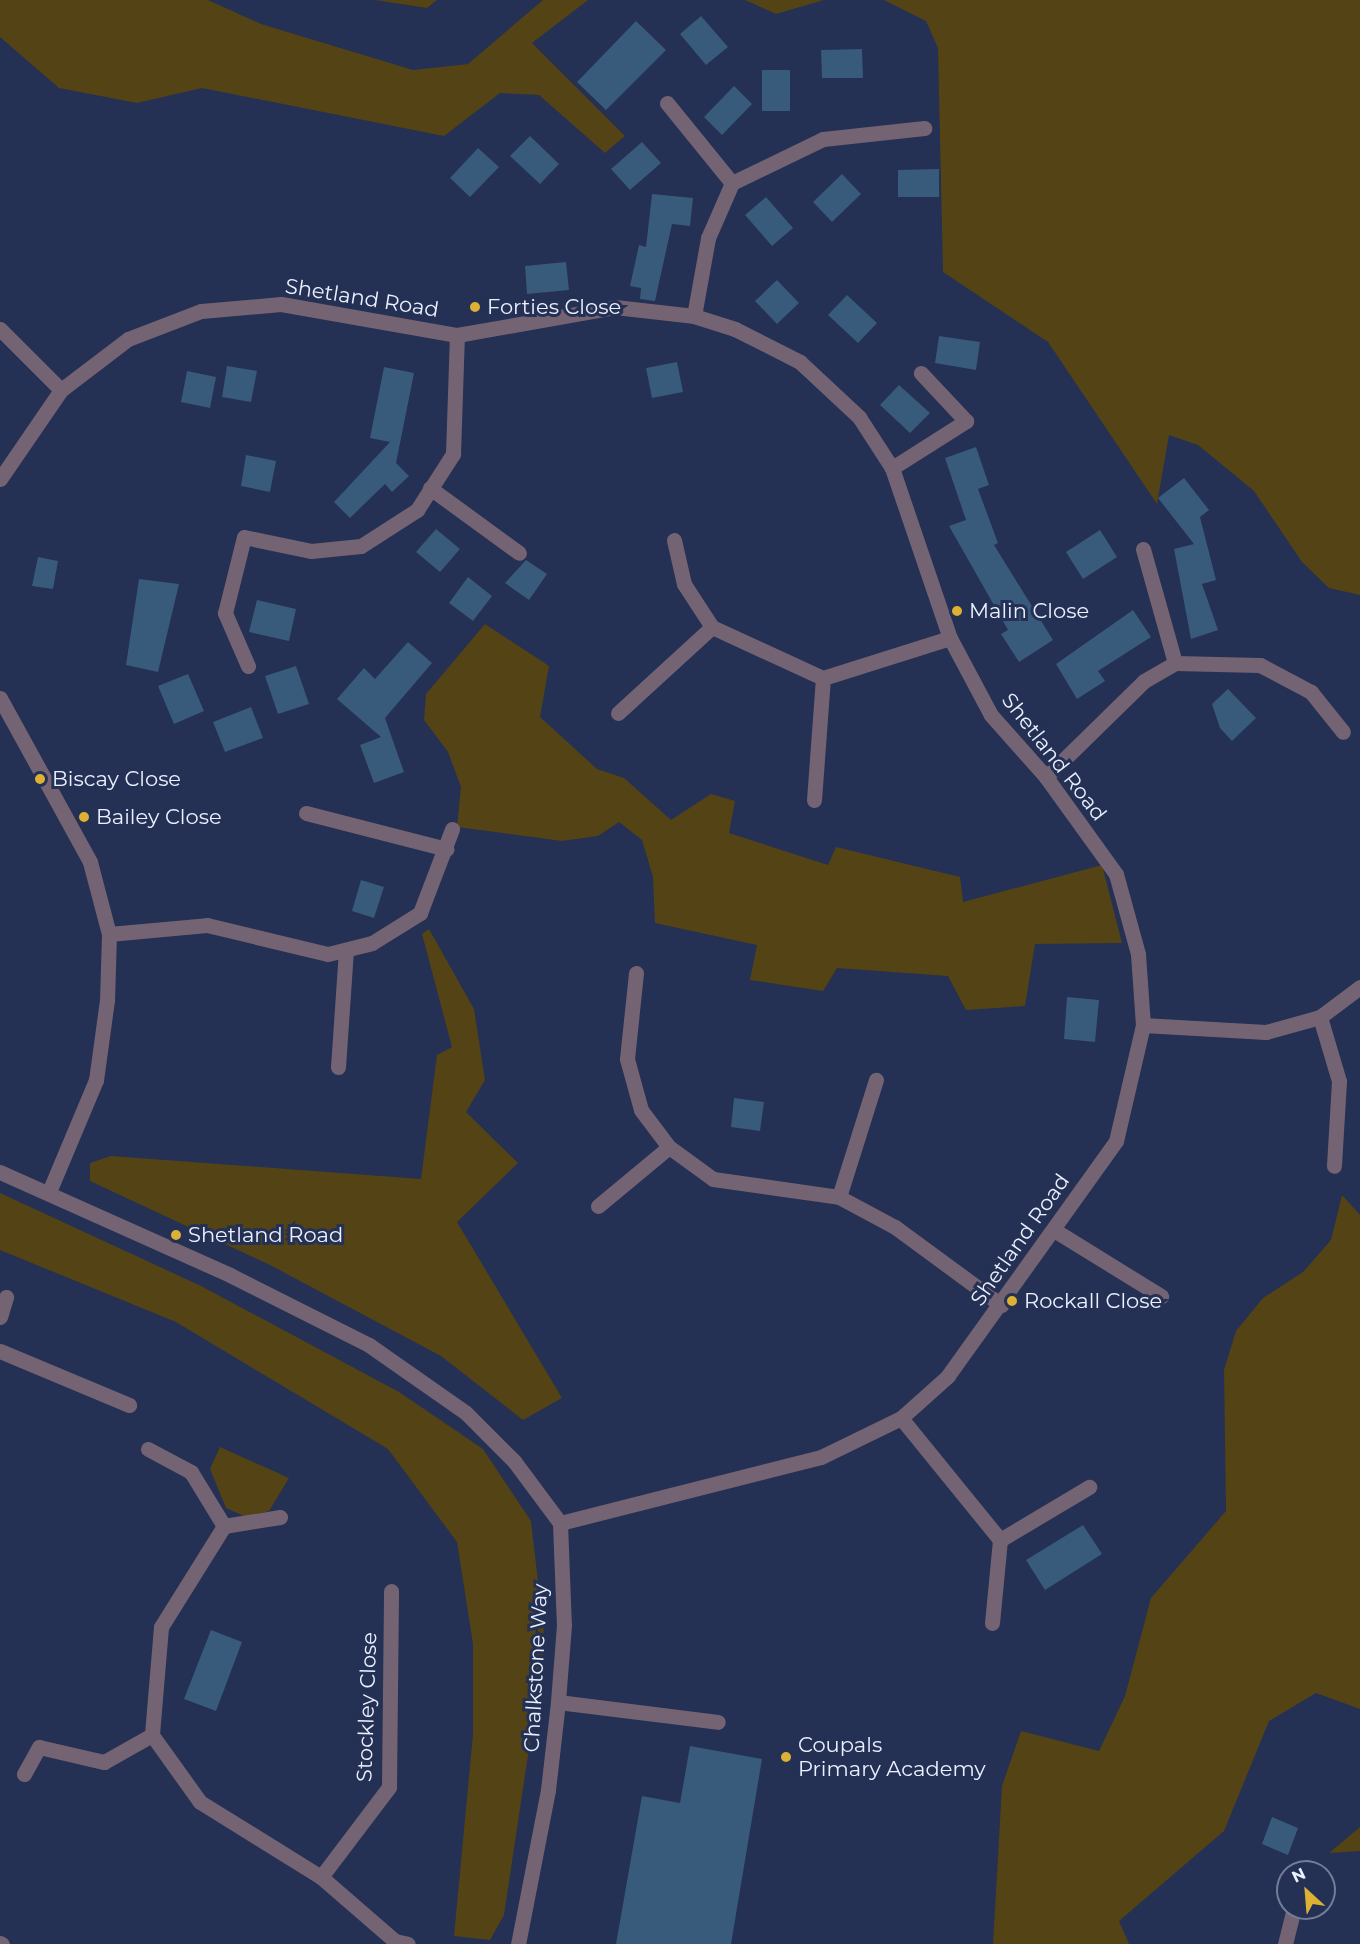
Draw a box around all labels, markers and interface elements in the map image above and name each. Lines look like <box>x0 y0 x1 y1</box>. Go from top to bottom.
street label: Shetland Road <box>283 273 441 323</box>
place label: Forties Close <box>487 294 621 320</box>
marker: Forties Close <box>468 300 482 314</box>
place label: Malin Close <box>969 598 1089 624</box>
marker: Malin Close <box>950 604 964 618</box>
street label: Shetland Road <box>996 688 1112 826</box>
place label: Biscay Close <box>52 766 181 792</box>
marker: Biscay Close <box>33 772 47 786</box>
place label: Bailey Close <box>96 804 222 830</box>
marker: Bailey Close <box>77 810 91 824</box>
street label: Shetland Road <box>965 1169 1075 1311</box>
place label: Shetland Road <box>188 1222 343 1248</box>
marker: Shetland Road <box>169 1228 183 1242</box>
place label: Rockall Close <box>1024 1288 1162 1314</box>
marker: Rockall Close <box>1005 1294 1019 1308</box>
street label: Chalkstone Way <box>519 1583 553 1753</box>
street label: Stockley Close <box>352 1632 382 1782</box>
place label: Coupals Primary Academy <box>798 1732 986 1782</box>
marker: Coupals Primary Academy <box>779 1750 793 1764</box>
north arrow <box>1276 1860 1336 1920</box>
text: N <box>1289 1864 1309 1887</box>

